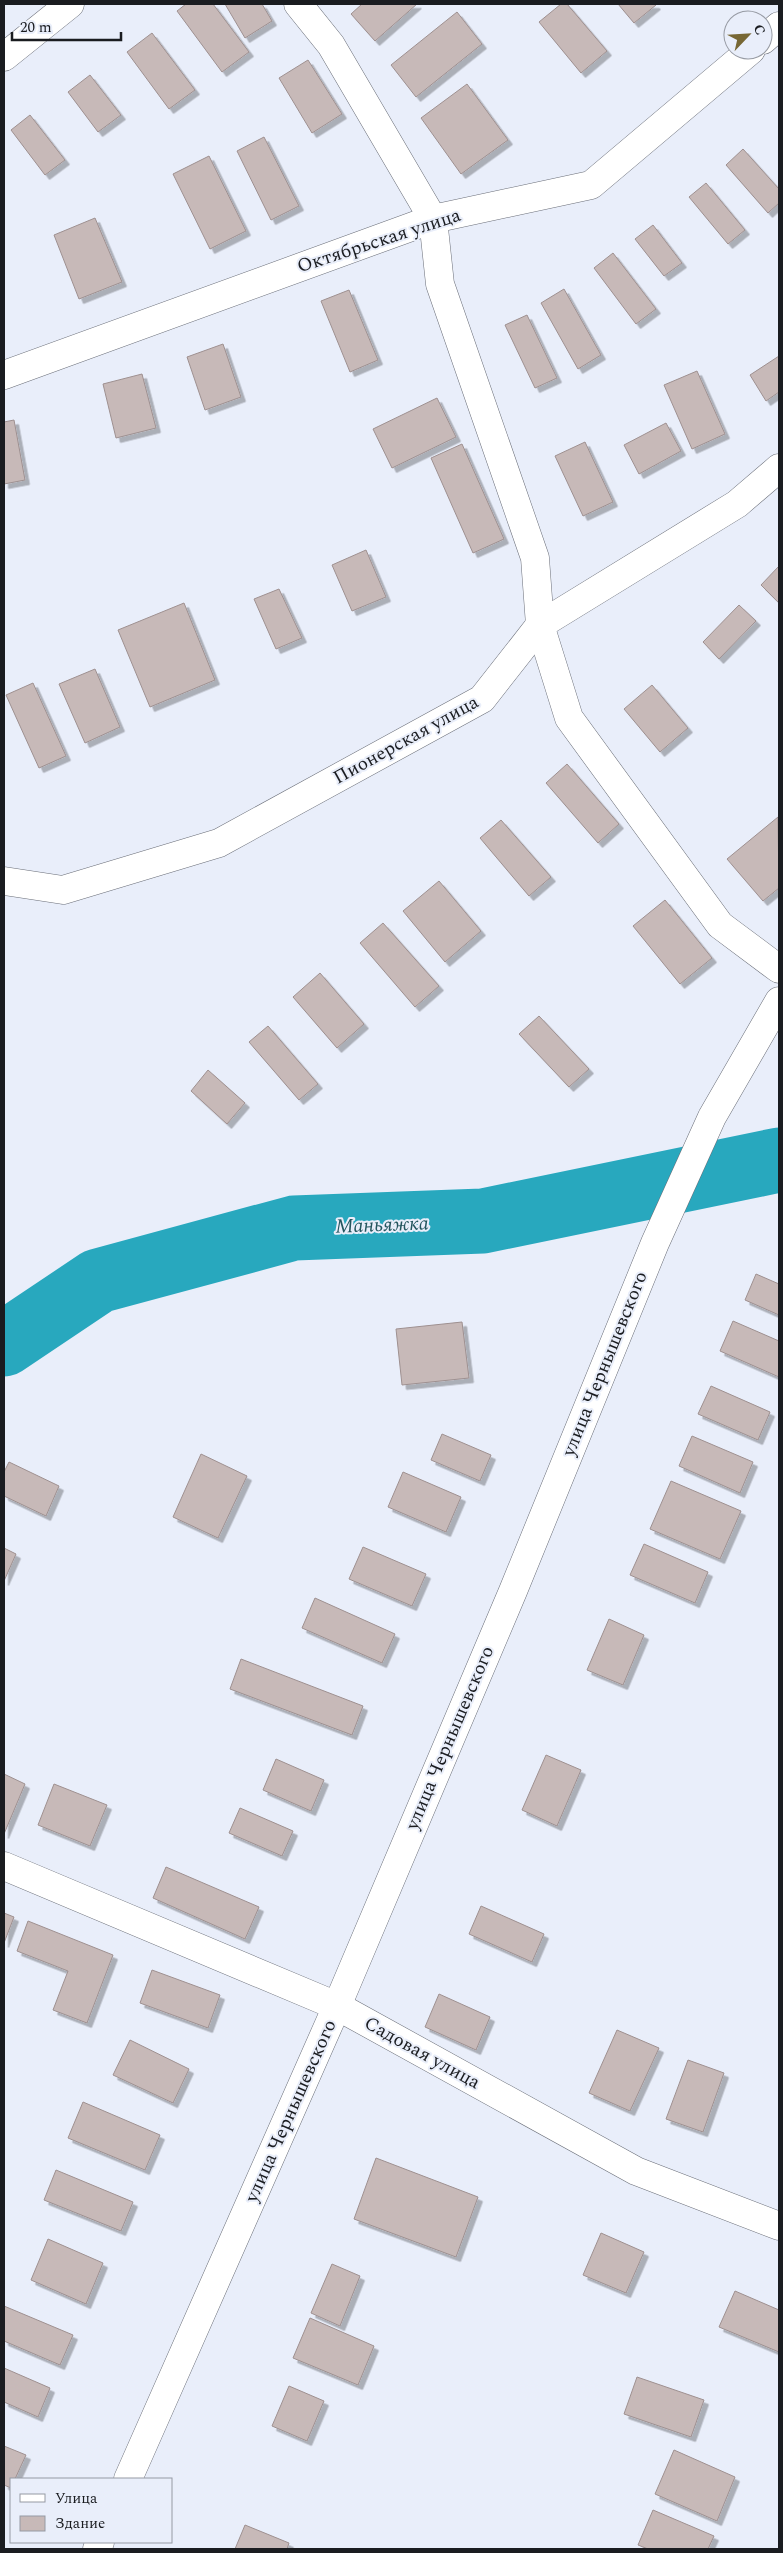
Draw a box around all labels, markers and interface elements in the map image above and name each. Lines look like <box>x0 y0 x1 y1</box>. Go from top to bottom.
scale bar <box>12 10 121 42</box>
north arrow <box>723 10 773 60</box>
text: 20 m <box>20 16 52 39</box>
text: С <box>748 21 771 39</box>
street label: Октябрьская улица <box>293 201 465 281</box>
street label: Пионерская улица <box>328 688 485 792</box>
water label: Маньяжка <box>335 1208 429 1242</box>
street label: улица Чернышевского <box>554 1267 655 1462</box>
street label: улица Чернышевского <box>398 1641 502 1835</box>
street label: Садовая улица <box>359 2009 486 2097</box>
street label: улица Чернышевского <box>237 2015 344 2208</box>
legend <box>10 2478 172 2543</box>
text: Улица <box>55 2487 98 2510</box>
text: Здание <box>55 2512 105 2535</box>

